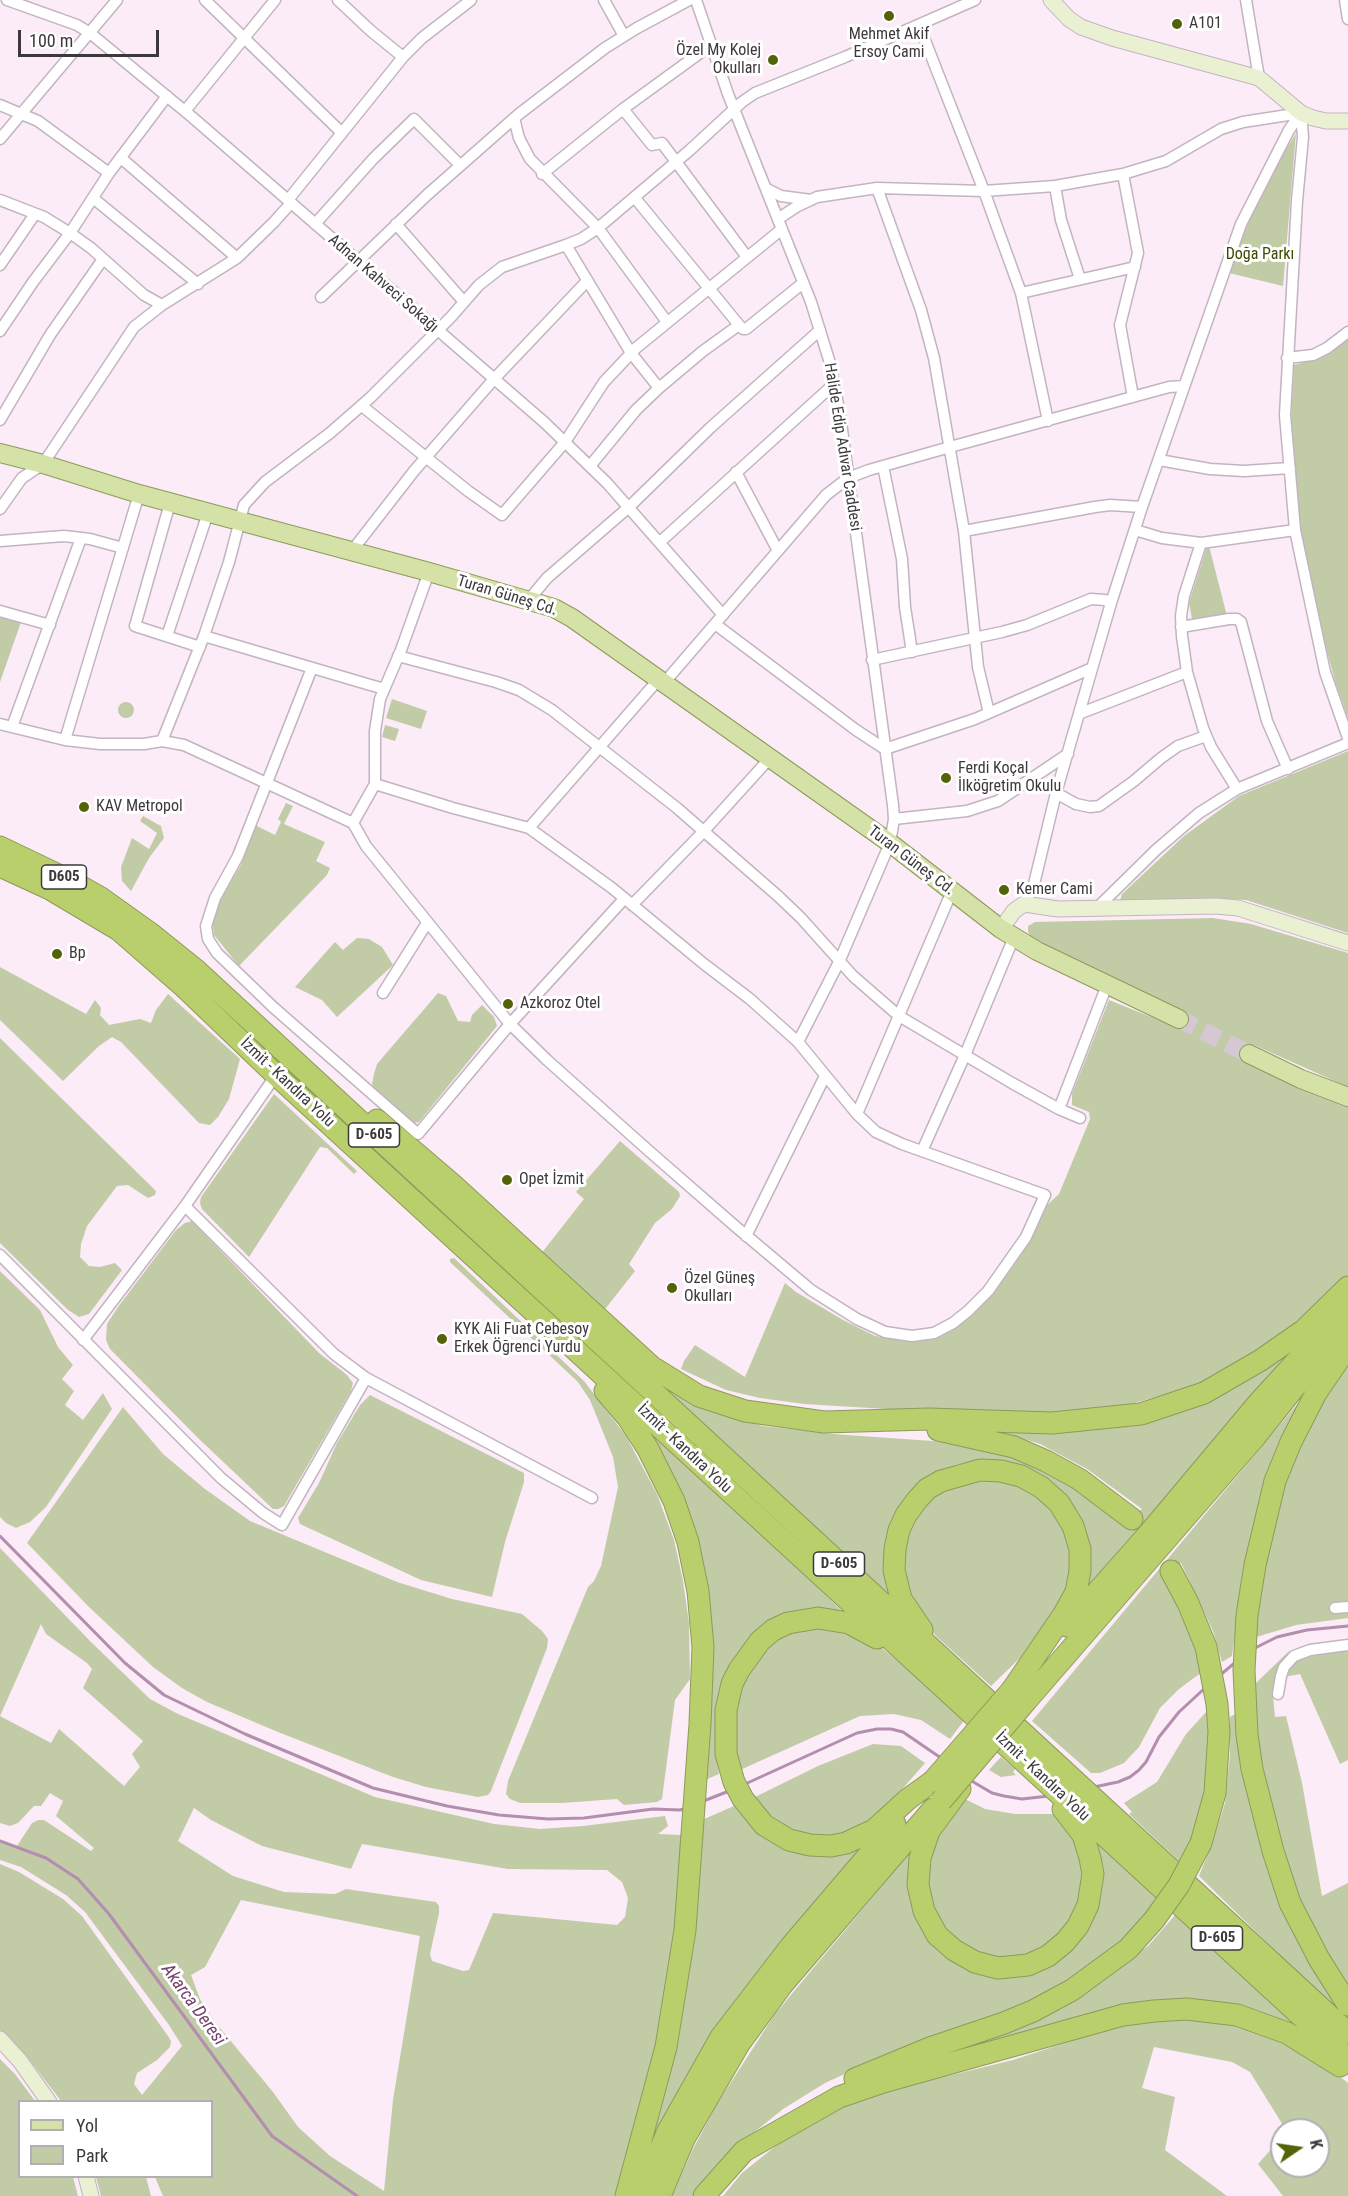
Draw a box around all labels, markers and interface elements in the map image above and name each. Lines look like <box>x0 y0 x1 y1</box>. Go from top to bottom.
marker: Mehmet Akif Ersoy Cami <box>882 9 896 23</box>
place label: A101 <box>1189 14 1222 34</box>
marker: A101 <box>1170 17 1184 31</box>
scale bar <box>21 18 162 56</box>
place label: Mehmet Akif Ersoy Cami <box>849 25 929 63</box>
text: 100 m <box>29 30 73 51</box>
place label: Özel My Kolej Okulları <box>676 41 761 79</box>
marker: Özel My Kolej Okulları <box>766 53 780 67</box>
street label: Adnan Kahveci Sokağı <box>324 231 442 337</box>
park label: Doğa Parkı <box>1226 245 1294 265</box>
street label: Halide Edip Adıvar Caddesi <box>819 362 865 532</box>
street label: Turan Güneş Cd. <box>455 572 559 620</box>
place label: Ferdi Koçal İlköğretim Okulu <box>958 759 1061 797</box>
marker: Ferdi Koçal İlköğretim Okulu <box>939 771 953 785</box>
place label: KAV Metropol <box>96 797 183 817</box>
marker: KAV Metropol <box>77 800 91 814</box>
street label: Turan Güneş Cd. <box>864 822 958 900</box>
road number: D605 <box>42 865 86 889</box>
place label: Kemer Cami <box>1016 880 1093 900</box>
marker: Kemer Cami <box>997 883 1011 897</box>
place label: Bp <box>69 944 86 964</box>
marker: Bp <box>50 947 64 961</box>
place label: Azkoroz Otel <box>520 994 600 1014</box>
marker: Azkoroz Otel <box>501 997 515 1011</box>
street label: İzmit - Kandıra Yolu <box>236 1034 338 1132</box>
road number: D-605 <box>348 1123 400 1147</box>
place label: Opet İzmit <box>519 1170 584 1190</box>
marker: Opet İzmit <box>500 1173 514 1187</box>
place label: Özel Güneş Okulları <box>684 1269 755 1307</box>
marker: Özel Güneş Okulları <box>665 1281 679 1295</box>
place label: KYK Ali Fuat Cebesoy Erkek Öğrenci Yurdu <box>454 1320 589 1358</box>
marker: KYK Ali Fuat Cebesoy Erkek Öğrenci Yurdu <box>435 1332 449 1346</box>
street label: İzmit - Kandıra Yolu <box>633 1400 735 1498</box>
road number: D-605 <box>814 1552 864 1576</box>
street label: İzmit - Kandıra Yolu <box>991 1728 1093 1826</box>
road number: D-605 <box>1192 1926 1242 1950</box>
water label: Akarca Deresi <box>156 1960 230 2050</box>
legend <box>18 2100 213 2178</box>
text: Yol <box>76 2115 98 2136</box>
north arrow <box>1270 2118 1330 2178</box>
text: K <box>1306 2138 1326 2151</box>
text: Park <box>76 2145 108 2166</box>

